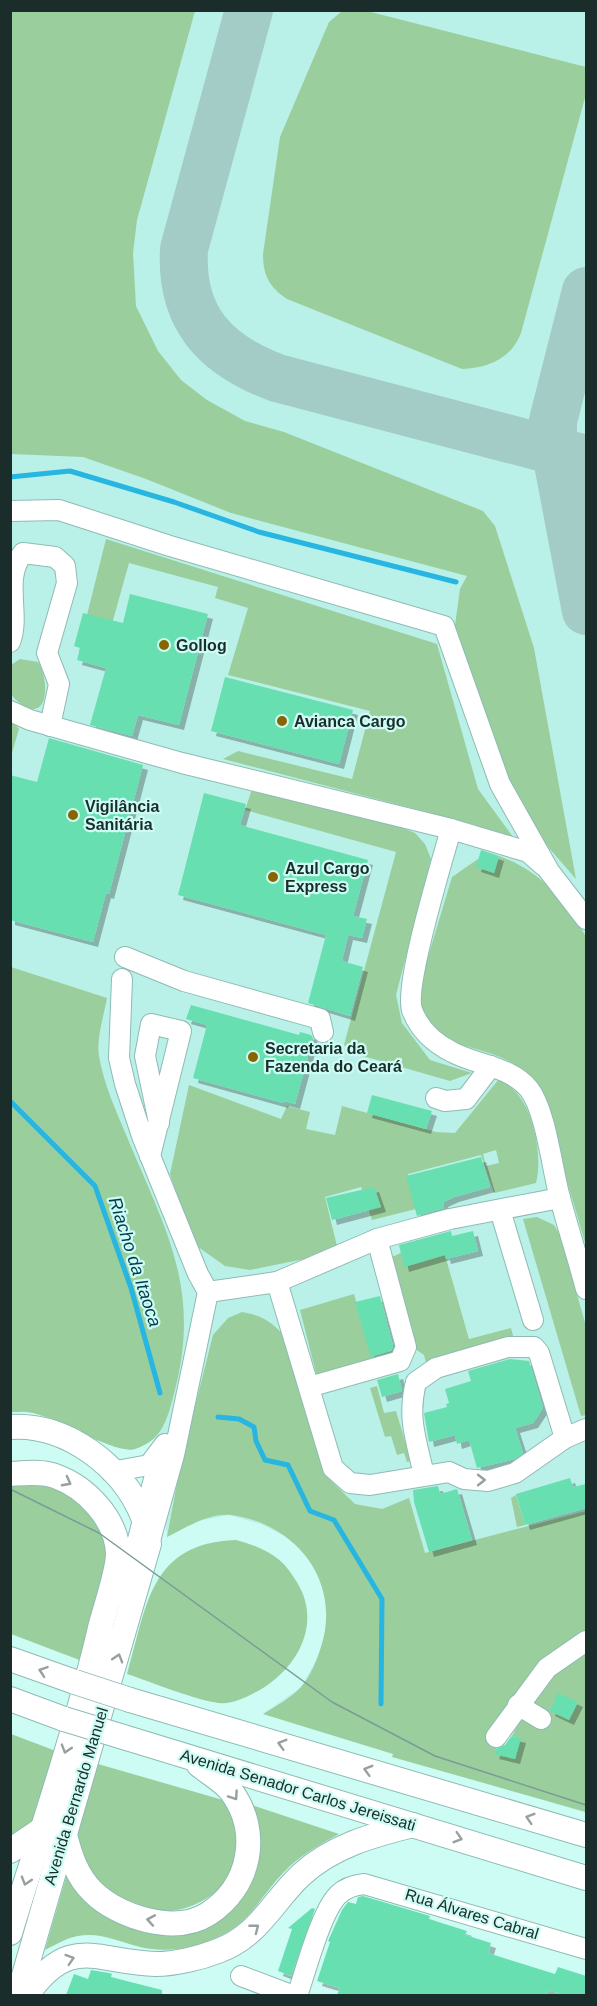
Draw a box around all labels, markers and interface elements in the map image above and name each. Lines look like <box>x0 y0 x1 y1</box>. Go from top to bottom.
place label: Gollog <box>176 637 227 654</box>
marker: Gollog <box>157 638 171 652</box>
place label: Avianca Cargo <box>294 713 406 730</box>
marker: Avianca Cargo <box>275 714 289 728</box>
place label: Vigilância Sanitária <box>85 798 160 833</box>
marker: Vigilância Sanitária <box>66 808 80 822</box>
place label: Azul Cargo Express <box>285 860 370 895</box>
marker: Azul Cargo Express <box>266 870 280 884</box>
place label: Secretaria da Fazenda do Ceará <box>265 1040 402 1075</box>
marker: Secretaria da Fazenda do Ceará <box>246 1050 260 1064</box>
water label: Riacho da Itaoca <box>105 1195 165 1329</box>
one-way arrow <box>477 1474 486 1486</box>
one-way arrow <box>61 1475 71 1486</box>
one-way arrow <box>111 1653 123 1663</box>
one-way arrow <box>38 1665 49 1678</box>
street label: Avenida Bernardo Manuel <box>41 1705 111 1887</box>
one-way arrow <box>277 1739 288 1751</box>
one-way arrow <box>61 1743 73 1754</box>
street label: Avenida Senador Carlos Jereissati <box>178 1746 418 1834</box>
one-way arrow <box>363 1765 374 1777</box>
one-way arrow <box>226 1790 237 1801</box>
one-way arrow <box>526 1813 536 1825</box>
one-way arrow <box>452 1831 463 1843</box>
one-way arrow <box>21 1875 33 1886</box>
street label: Rua Álvares Cabral <box>403 1885 541 1942</box>
one-way arrow <box>146 1914 156 1927</box>
one-way arrow <box>248 1924 259 1935</box>
one-way arrow <box>64 1954 75 1966</box>

